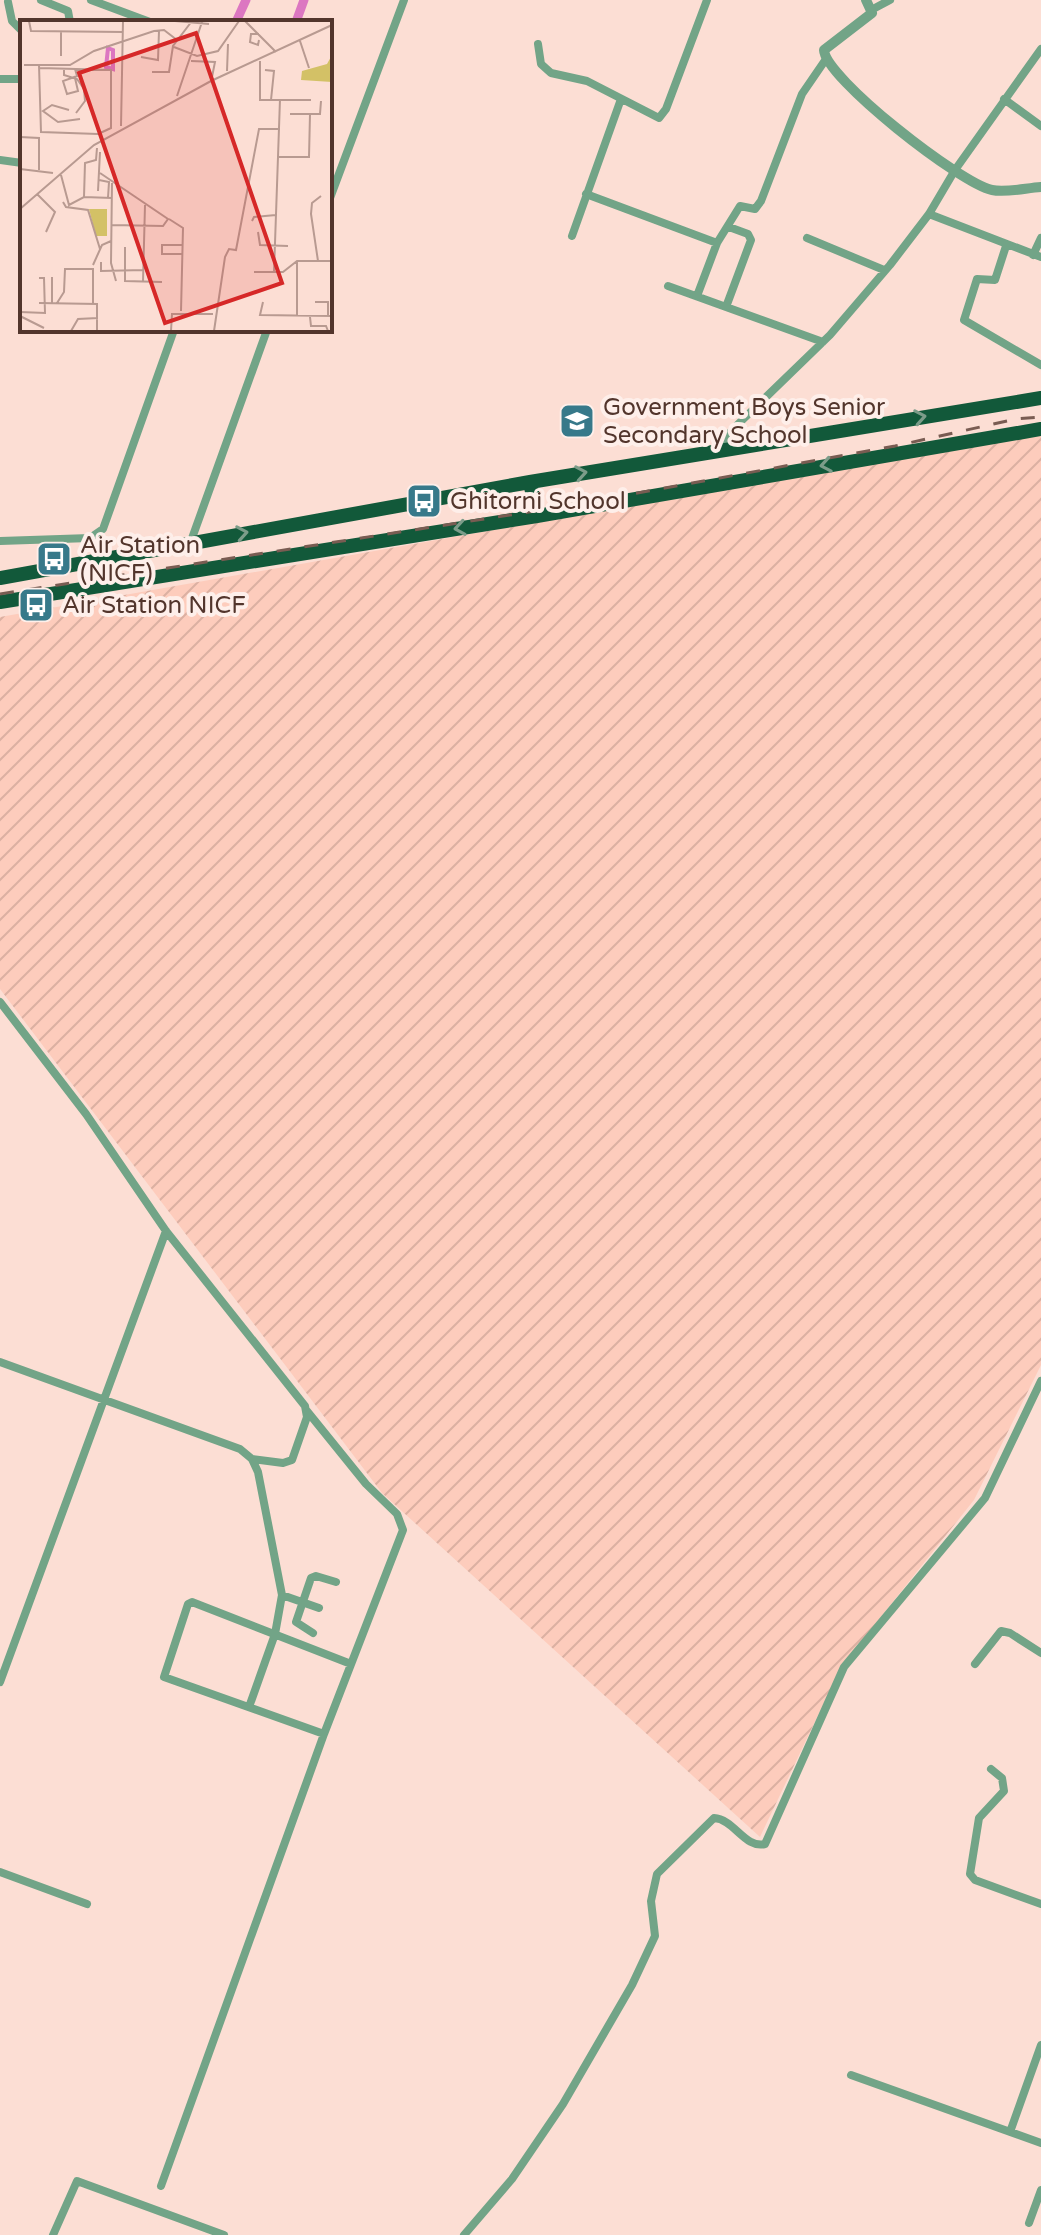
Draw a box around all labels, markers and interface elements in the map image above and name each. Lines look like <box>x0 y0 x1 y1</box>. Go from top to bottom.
inset map <box>20 20 332 332</box>
place label: Government Boys Senior Secondary School <box>603 393 886 450</box>
school or university icon: Government Boys Senior Secondary School <box>558 402 596 440</box>
one-way arrow <box>913 409 927 426</box>
one-way arrow <box>819 455 833 472</box>
one-way arrow <box>574 466 587 483</box>
bus stop icon: Ghitorni School <box>405 482 443 520</box>
place label: Ghitorni School <box>450 487 626 516</box>
one-way arrow <box>453 519 466 536</box>
one-way arrow <box>235 525 249 542</box>
place label: Air Station (NICF) <box>80 531 200 588</box>
bus stop icon: Air Station (NICF) <box>35 540 73 578</box>
bus stop icon: Air Station NICF <box>17 586 55 624</box>
place label: Air Station NICF <box>62 591 246 620</box>

